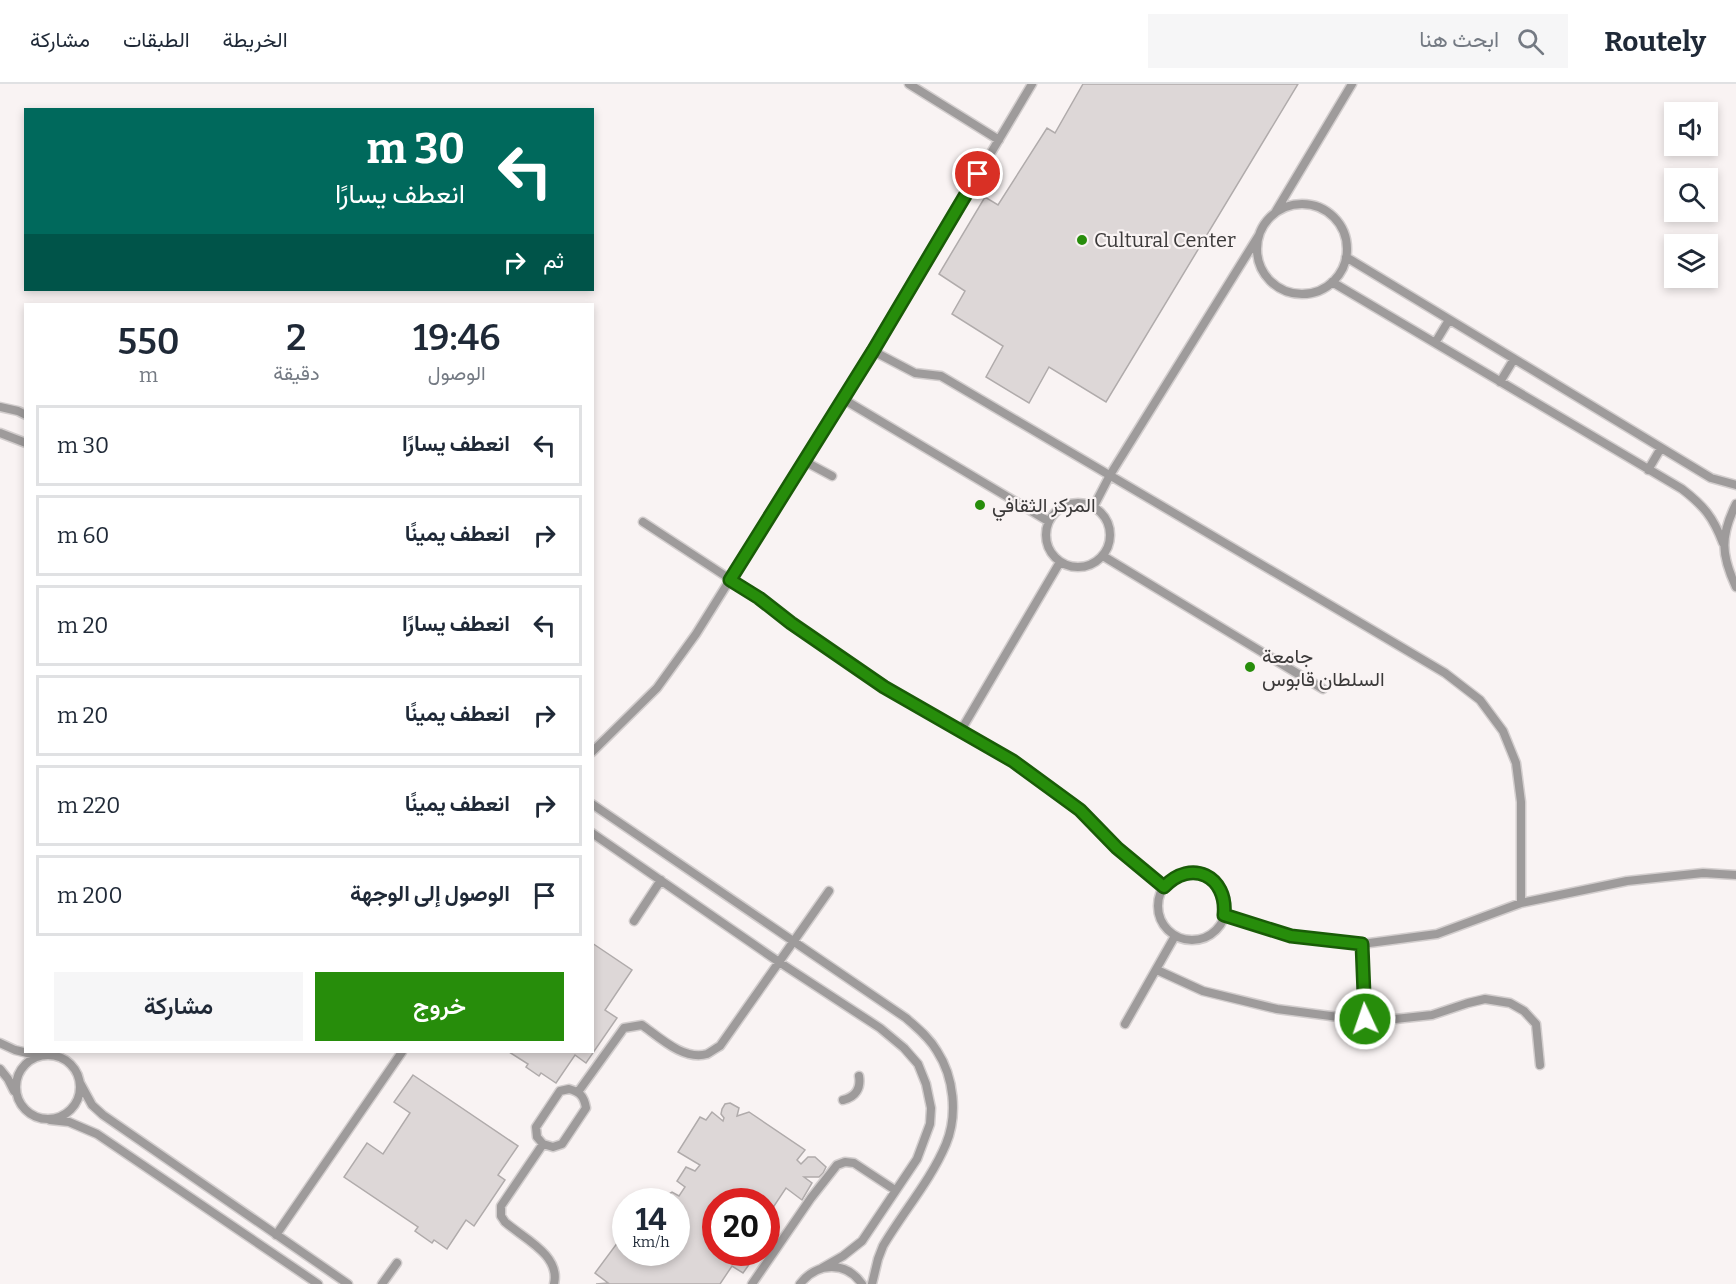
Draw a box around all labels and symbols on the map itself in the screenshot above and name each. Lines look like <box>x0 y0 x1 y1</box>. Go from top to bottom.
pin <box>952 148 1003 199</box>
place label: Cultural Center <box>1094 228 1236 252</box>
marker: Cultural Center <box>1075 233 1089 247</box>
place label: المركز الثقافي <box>992 493 1096 522</box>
marker: المركز الثقافي <box>973 498 987 512</box>
place label: جامعة السلطان قابوس <box>1262 644 1385 692</box>
marker: جامعة السلطان قابوس <box>1243 660 1257 674</box>
position arrow <box>1333 987 1397 1051</box>
speed limit sign: 20 <box>702 1188 780 1266</box>

